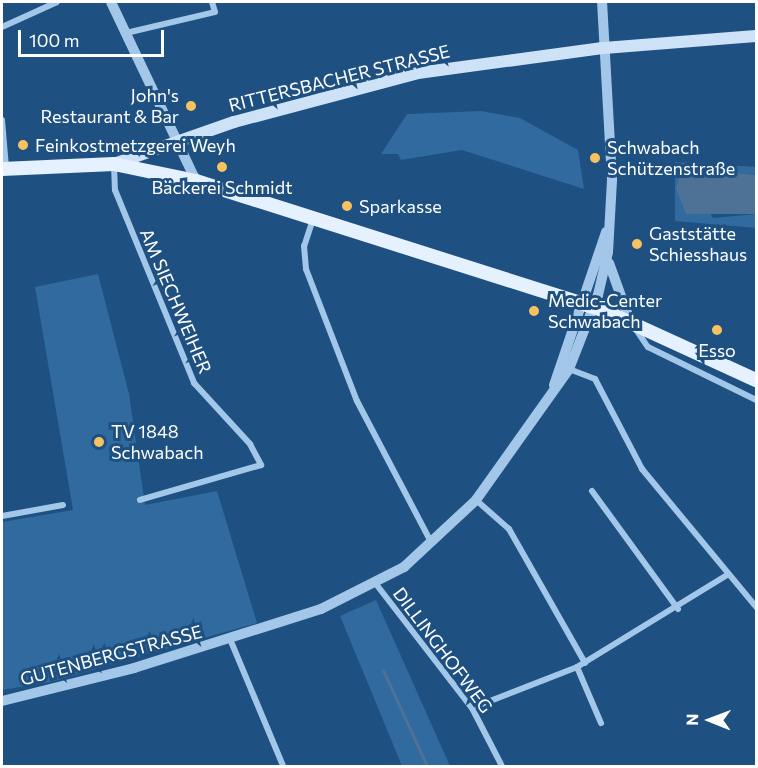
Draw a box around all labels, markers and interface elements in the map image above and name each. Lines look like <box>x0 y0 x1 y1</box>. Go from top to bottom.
scale bar <box>21 18 166 56</box>
text: 100 m <box>29 29 79 51</box>
street label: RITTERSBACHER STRASSE <box>226 40 452 116</box>
place label: John's Restaurant & Bar <box>41 85 179 128</box>
marker: John's Restaurant & Bar <box>184 99 198 113</box>
place label: Feinkostmetzgerei Weyh <box>35 134 236 156</box>
place label: Schwabach Schützenstraße <box>607 137 735 180</box>
marker: Feinkostmetzgerei Weyh <box>16 138 30 152</box>
marker: Schwabach Schützenstraße <box>588 151 602 165</box>
marker: Bäckerei Schmidt <box>215 160 229 174</box>
place label: Bäckerei Schmidt <box>151 176 293 198</box>
place label: Sparkasse <box>359 195 442 217</box>
marker: Sparkasse <box>340 199 354 213</box>
place label: Gaststätte Schiesshaus <box>649 223 747 266</box>
street label: AM SIECHWEIHER <box>136 225 216 377</box>
marker: Gaststätte Schiesshaus <box>630 237 644 251</box>
place label: Medic-Center Schwabach <box>548 290 662 332</box>
marker: Medic-Center Schwabach <box>525 302 543 320</box>
marker: Esso <box>710 323 724 337</box>
place label: Esso <box>698 339 736 361</box>
place label: TV 1848 Schwabach <box>111 421 203 464</box>
marker: TV 1848 Schwabach <box>92 435 106 449</box>
street label: DILLINGHOFWEG <box>389 583 497 717</box>
street label: GUTENBERGSTRASSE <box>18 620 204 690</box>
north arrow <box>680 690 740 750</box>
text: N <box>682 714 701 726</box>

